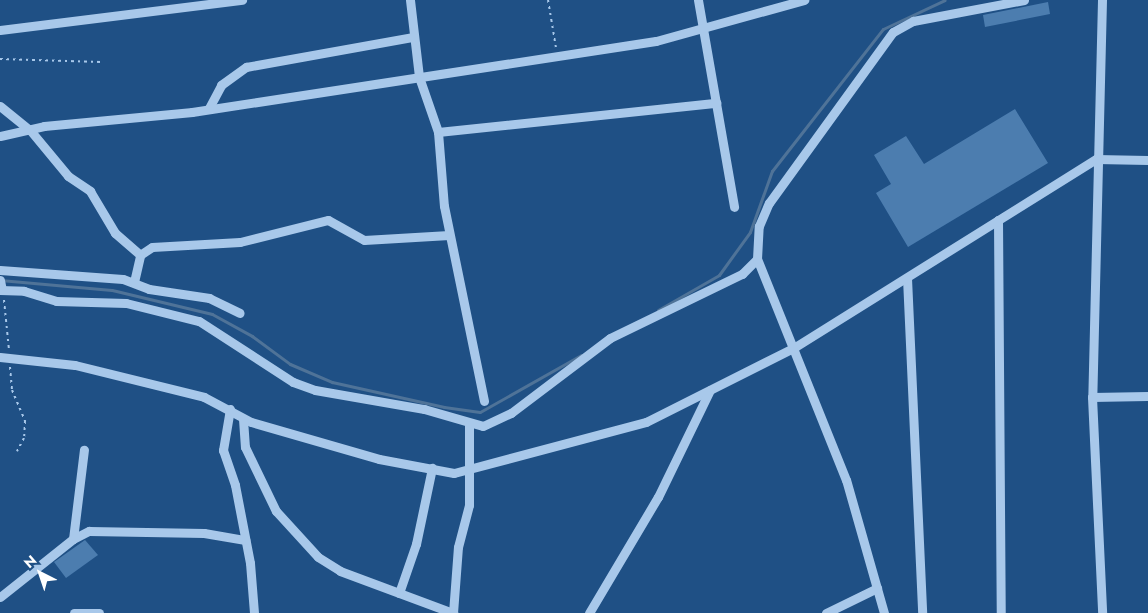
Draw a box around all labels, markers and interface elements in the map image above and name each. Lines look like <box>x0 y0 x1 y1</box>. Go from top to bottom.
north arrow <box>15 548 65 598</box>
text: N <box>19 550 41 573</box>

